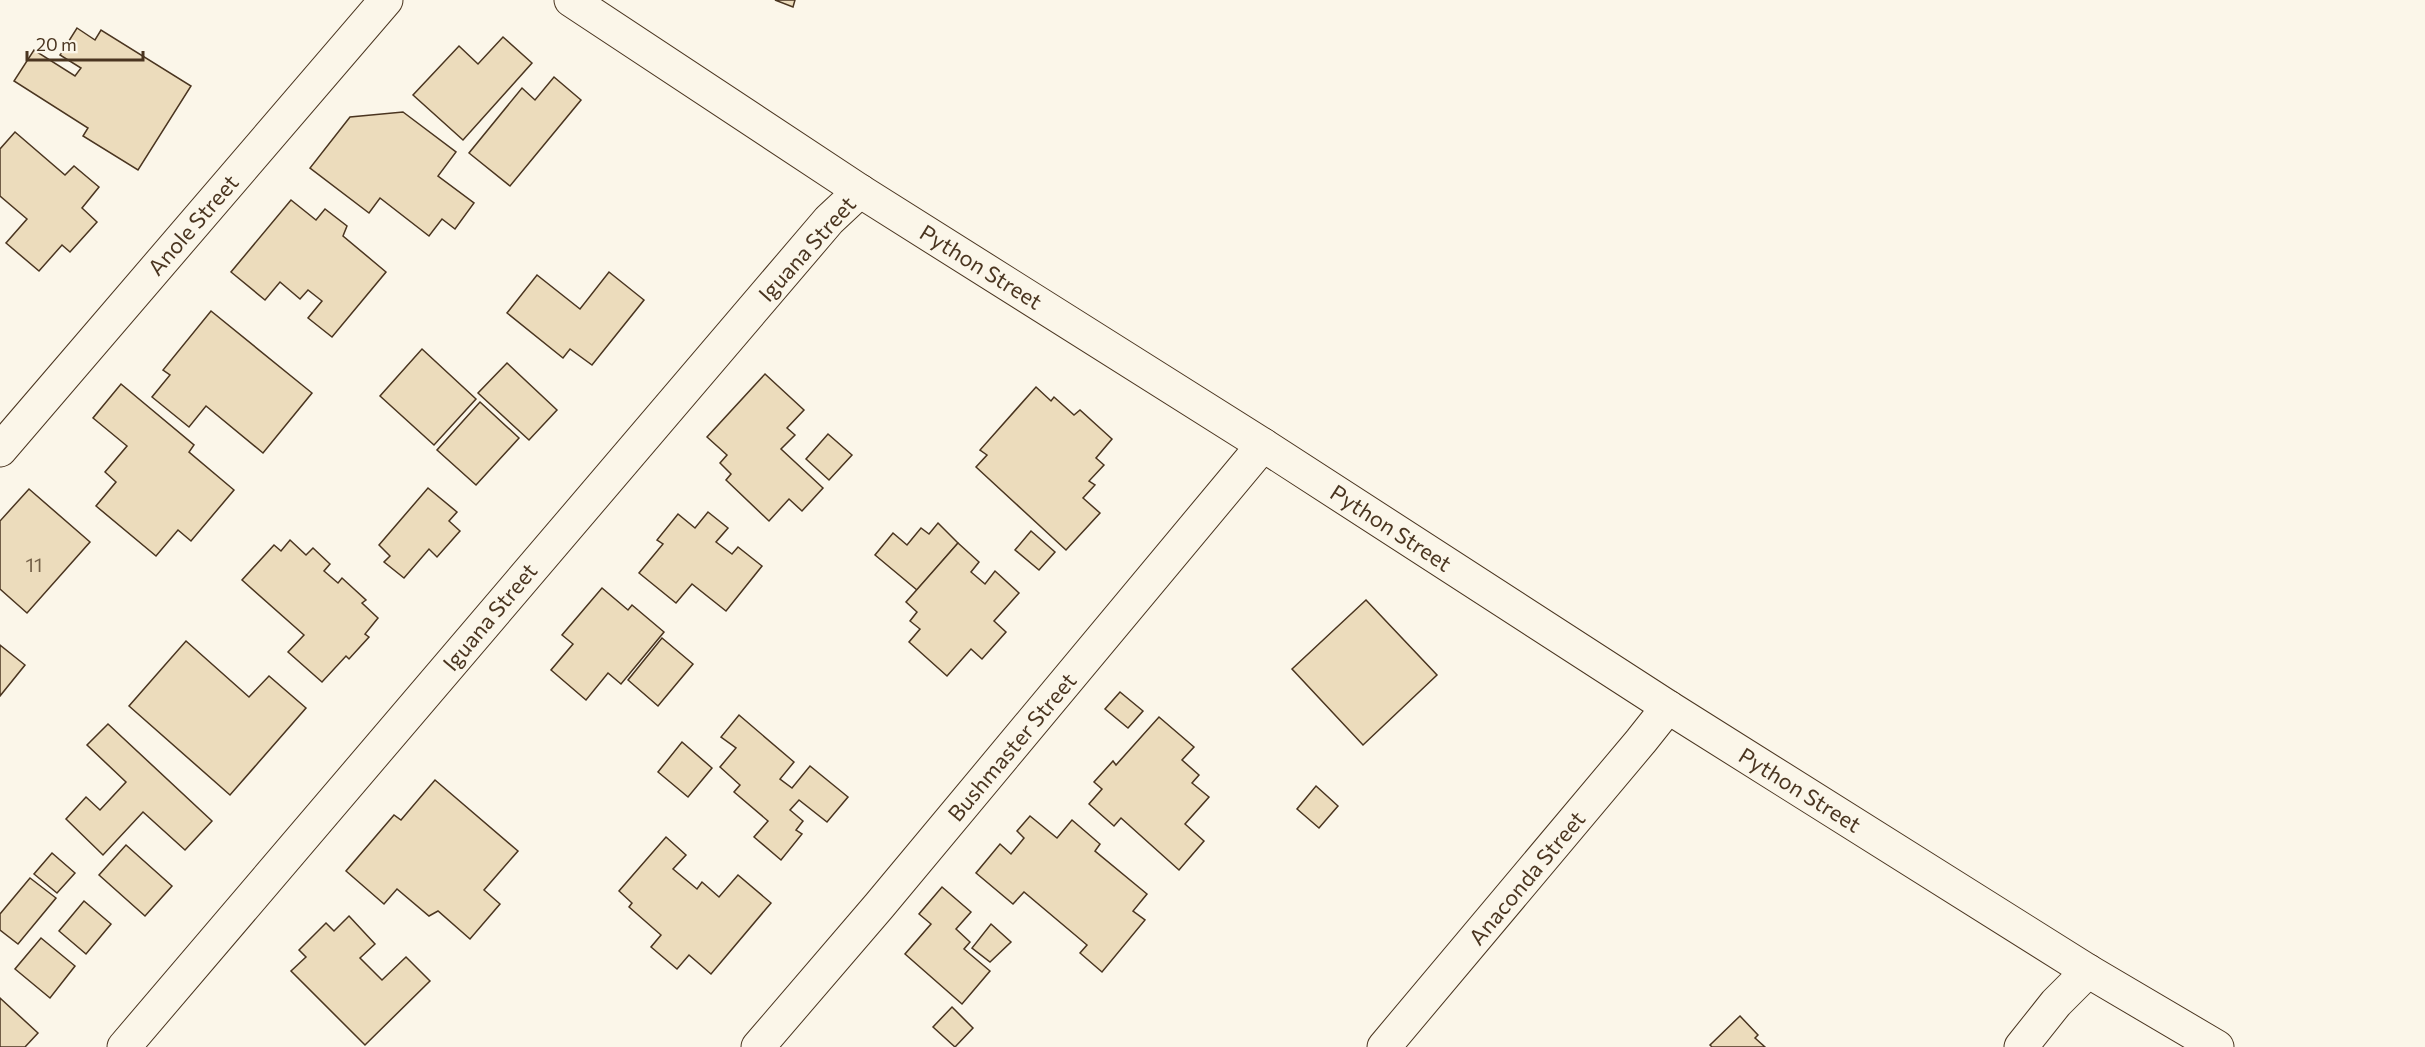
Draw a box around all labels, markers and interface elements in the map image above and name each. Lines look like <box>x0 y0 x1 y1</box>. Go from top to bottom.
scale bar <box>27 24 142 62</box>
text: 20 m <box>36 33 77 55</box>
street label: Anole Street <box>142 169 244 281</box>
street label: Iguana Street <box>752 190 861 307</box>
street label: Python Street <box>915 218 1047 315</box>
street label: Python Street <box>1326 478 1457 577</box>
house number: 11 <box>25 552 43 576</box>
street label: Iguana Street <box>437 557 543 676</box>
street label: Bushmaster Street <box>942 667 1082 826</box>
street label: Python Street <box>1734 741 1866 838</box>
street label: Anaconda Street <box>1463 805 1590 950</box>

